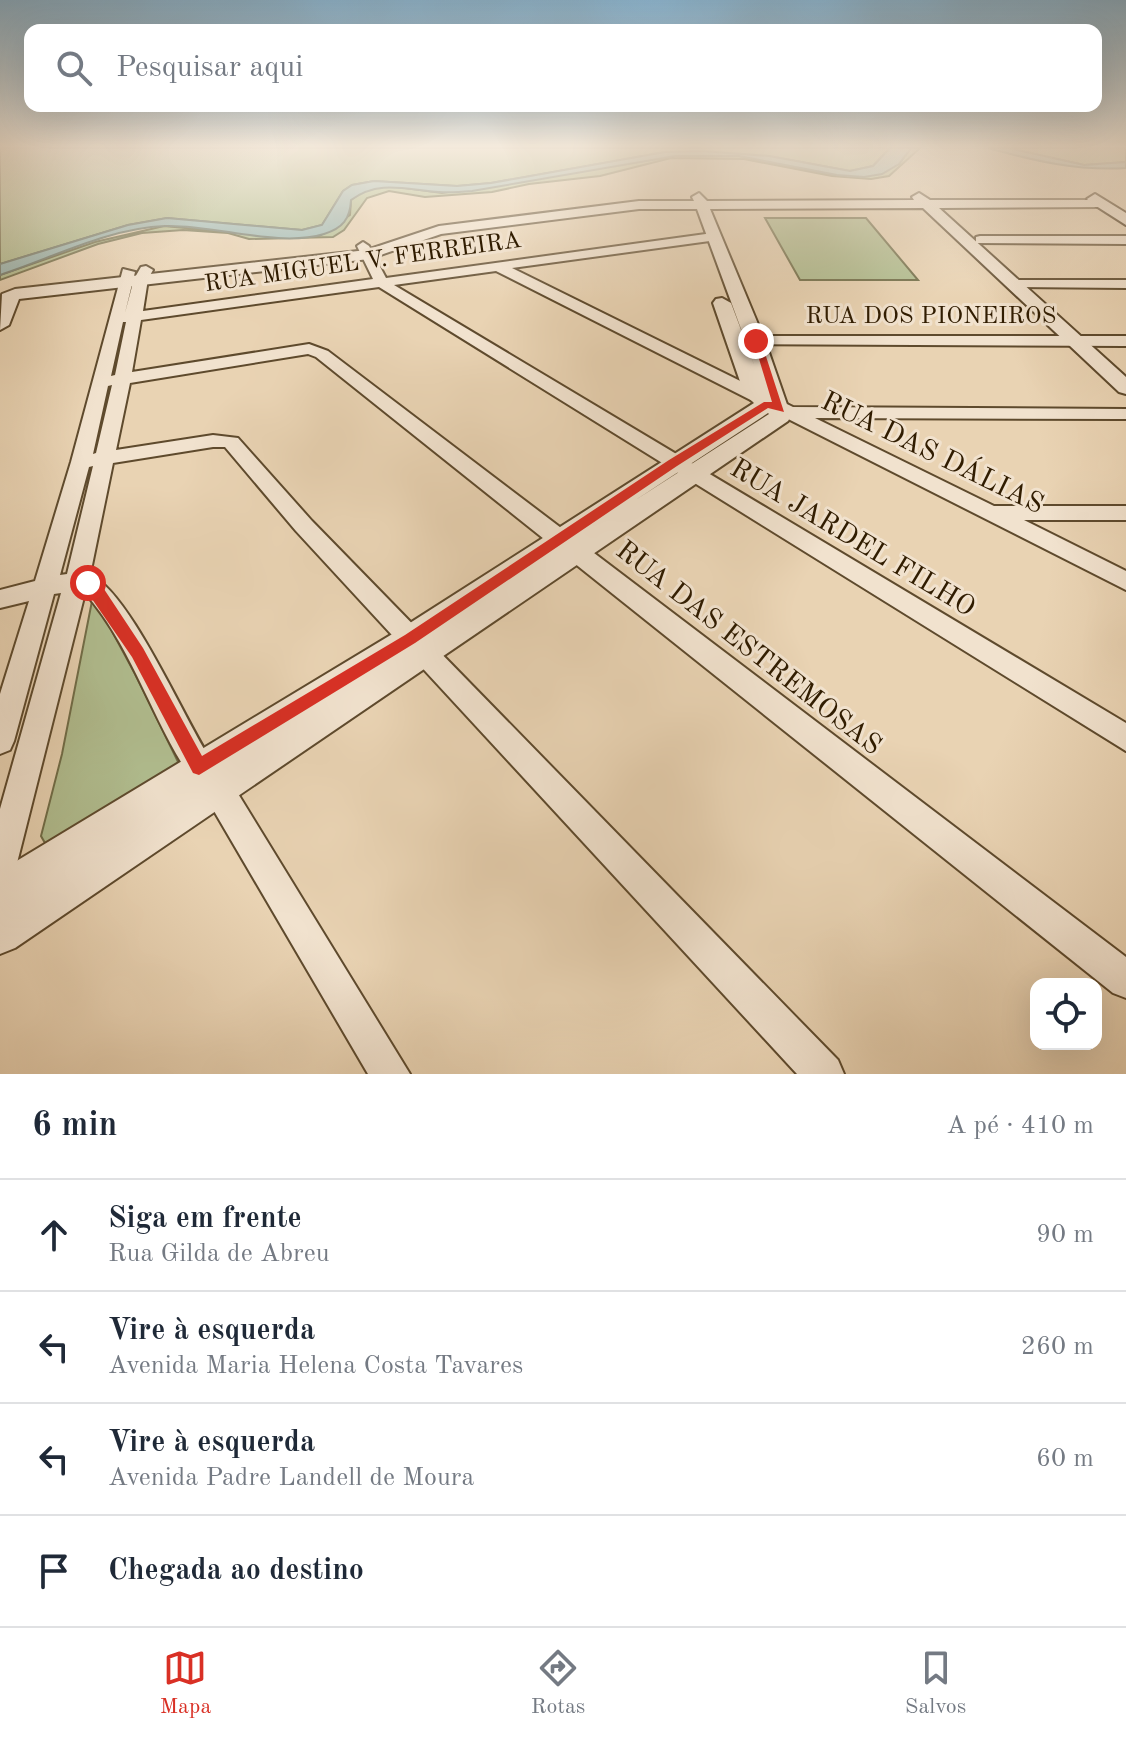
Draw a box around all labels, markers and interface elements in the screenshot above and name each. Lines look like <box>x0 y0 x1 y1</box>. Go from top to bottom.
search box <box>24 24 1102 112</box>
icon: search <box>52 46 96 90</box>
text: Pesquisar aqui <box>116 53 303 83</box>
street label: RUA MIGUEL V. FERREIRA <box>203 229 523 297</box>
street label: RUA DOS PIONEIROS <box>806 305 1056 329</box>
route end <box>738 323 774 359</box>
street label: RUA DAS DÁLIAS <box>816 383 1050 520</box>
street label: RUA JARDEL FILHO <box>725 455 979 623</box>
street label: RUA DAS ESTREMOSAS <box>610 537 886 761</box>
route start <box>70 565 106 601</box>
map controls <box>1030 978 1102 1050</box>
button: locate <box>1030 978 1102 1050</box>
text: 6 min <box>32 1109 117 1143</box>
text: A pé · 410 m <box>946 1113 1094 1139</box>
text: Siga em frente <box>108 1204 302 1234</box>
icon: ahead <box>32 1213 76 1257</box>
text: 90 m <box>1036 1222 1094 1248</box>
text: Rua Gilda de Abreu <box>108 1241 330 1267</box>
text: Vire à esquerda <box>108 1316 315 1346</box>
icon: left <box>32 1325 76 1369</box>
text: 260 m <box>1021 1334 1094 1360</box>
text: Avenida Maria Helena Costa Tavares <box>108 1353 523 1379</box>
text: Vire à esquerda <box>108 1428 315 1458</box>
icon: left <box>32 1437 76 1481</box>
text: 60 m <box>1036 1446 1094 1472</box>
text: Avenida Padre Landell de Moura <box>108 1465 474 1491</box>
icon: arrive <box>32 1549 76 1593</box>
text: Chegada ao destino <box>108 1556 364 1586</box>
tab: Mapa <box>160 1646 211 1721</box>
tab: Rotas <box>531 1646 585 1721</box>
tab: Salvos <box>905 1646 966 1721</box>

